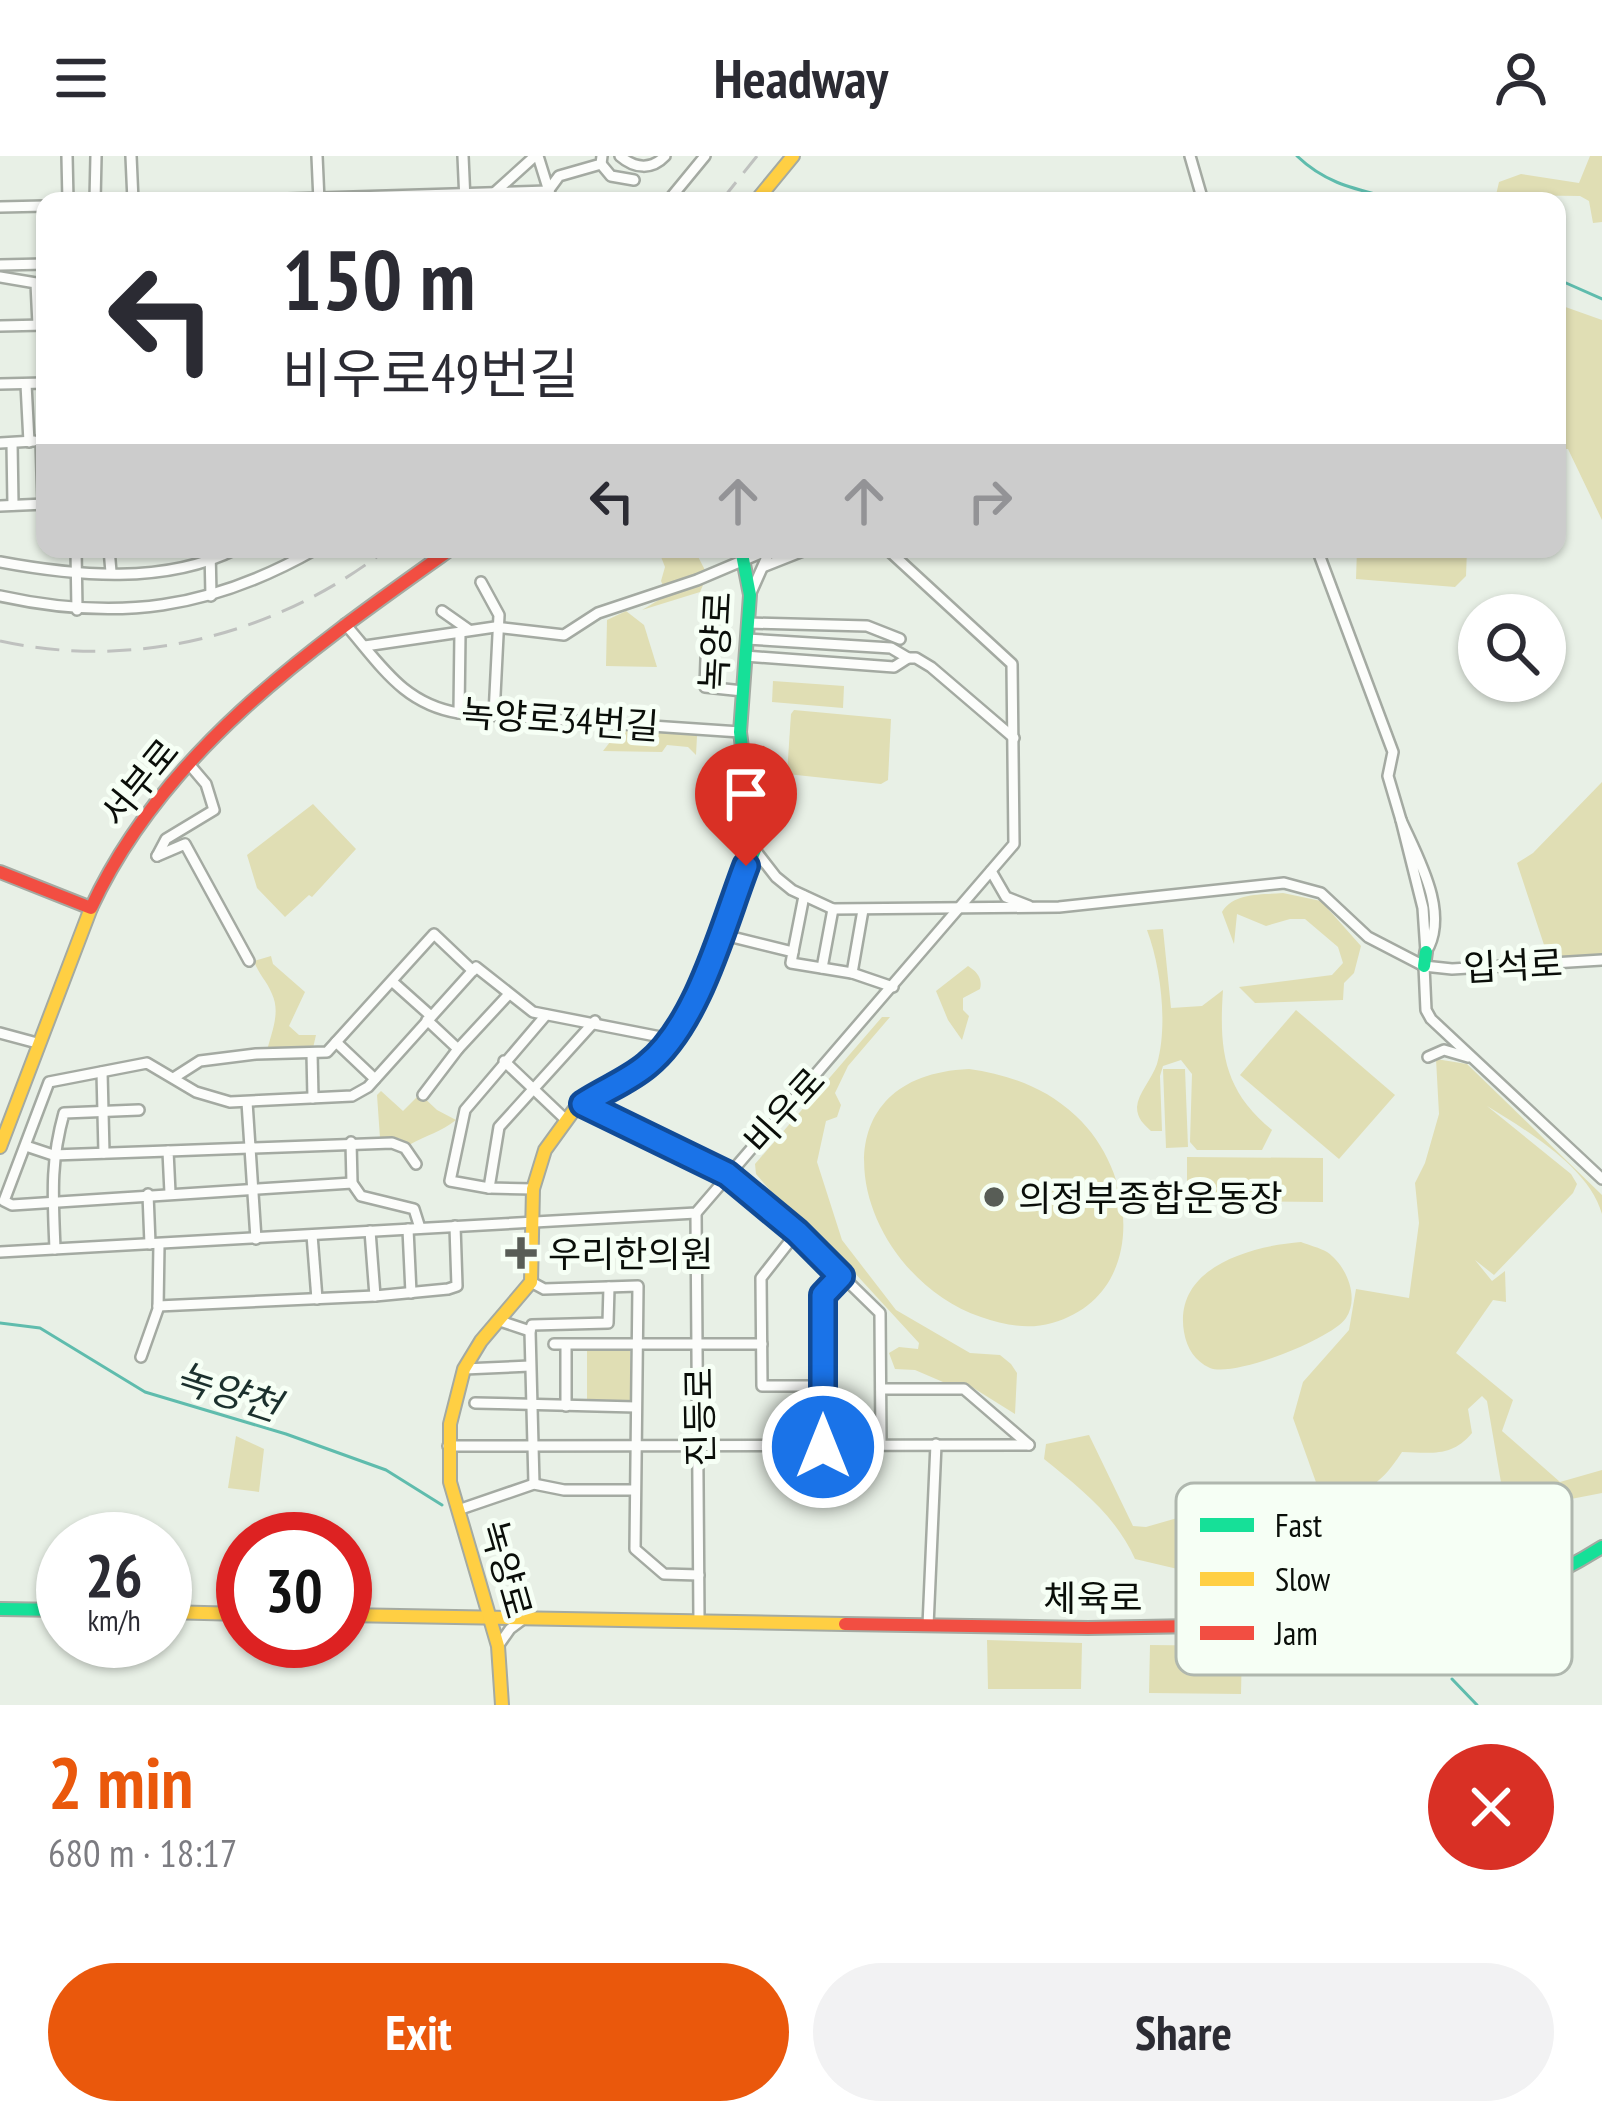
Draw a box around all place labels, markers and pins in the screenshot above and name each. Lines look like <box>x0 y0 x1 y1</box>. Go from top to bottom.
pin <box>695 743 797 866</box>
place label: 의정부종합운동장 <box>1018 1174 1283 1221</box>
marker: 의정부종합운동장 <box>981 1184 1007 1210</box>
place label: 우리한의원 <box>548 1230 714 1277</box>
marker: 우리한의원 <box>505 1237 537 1269</box>

